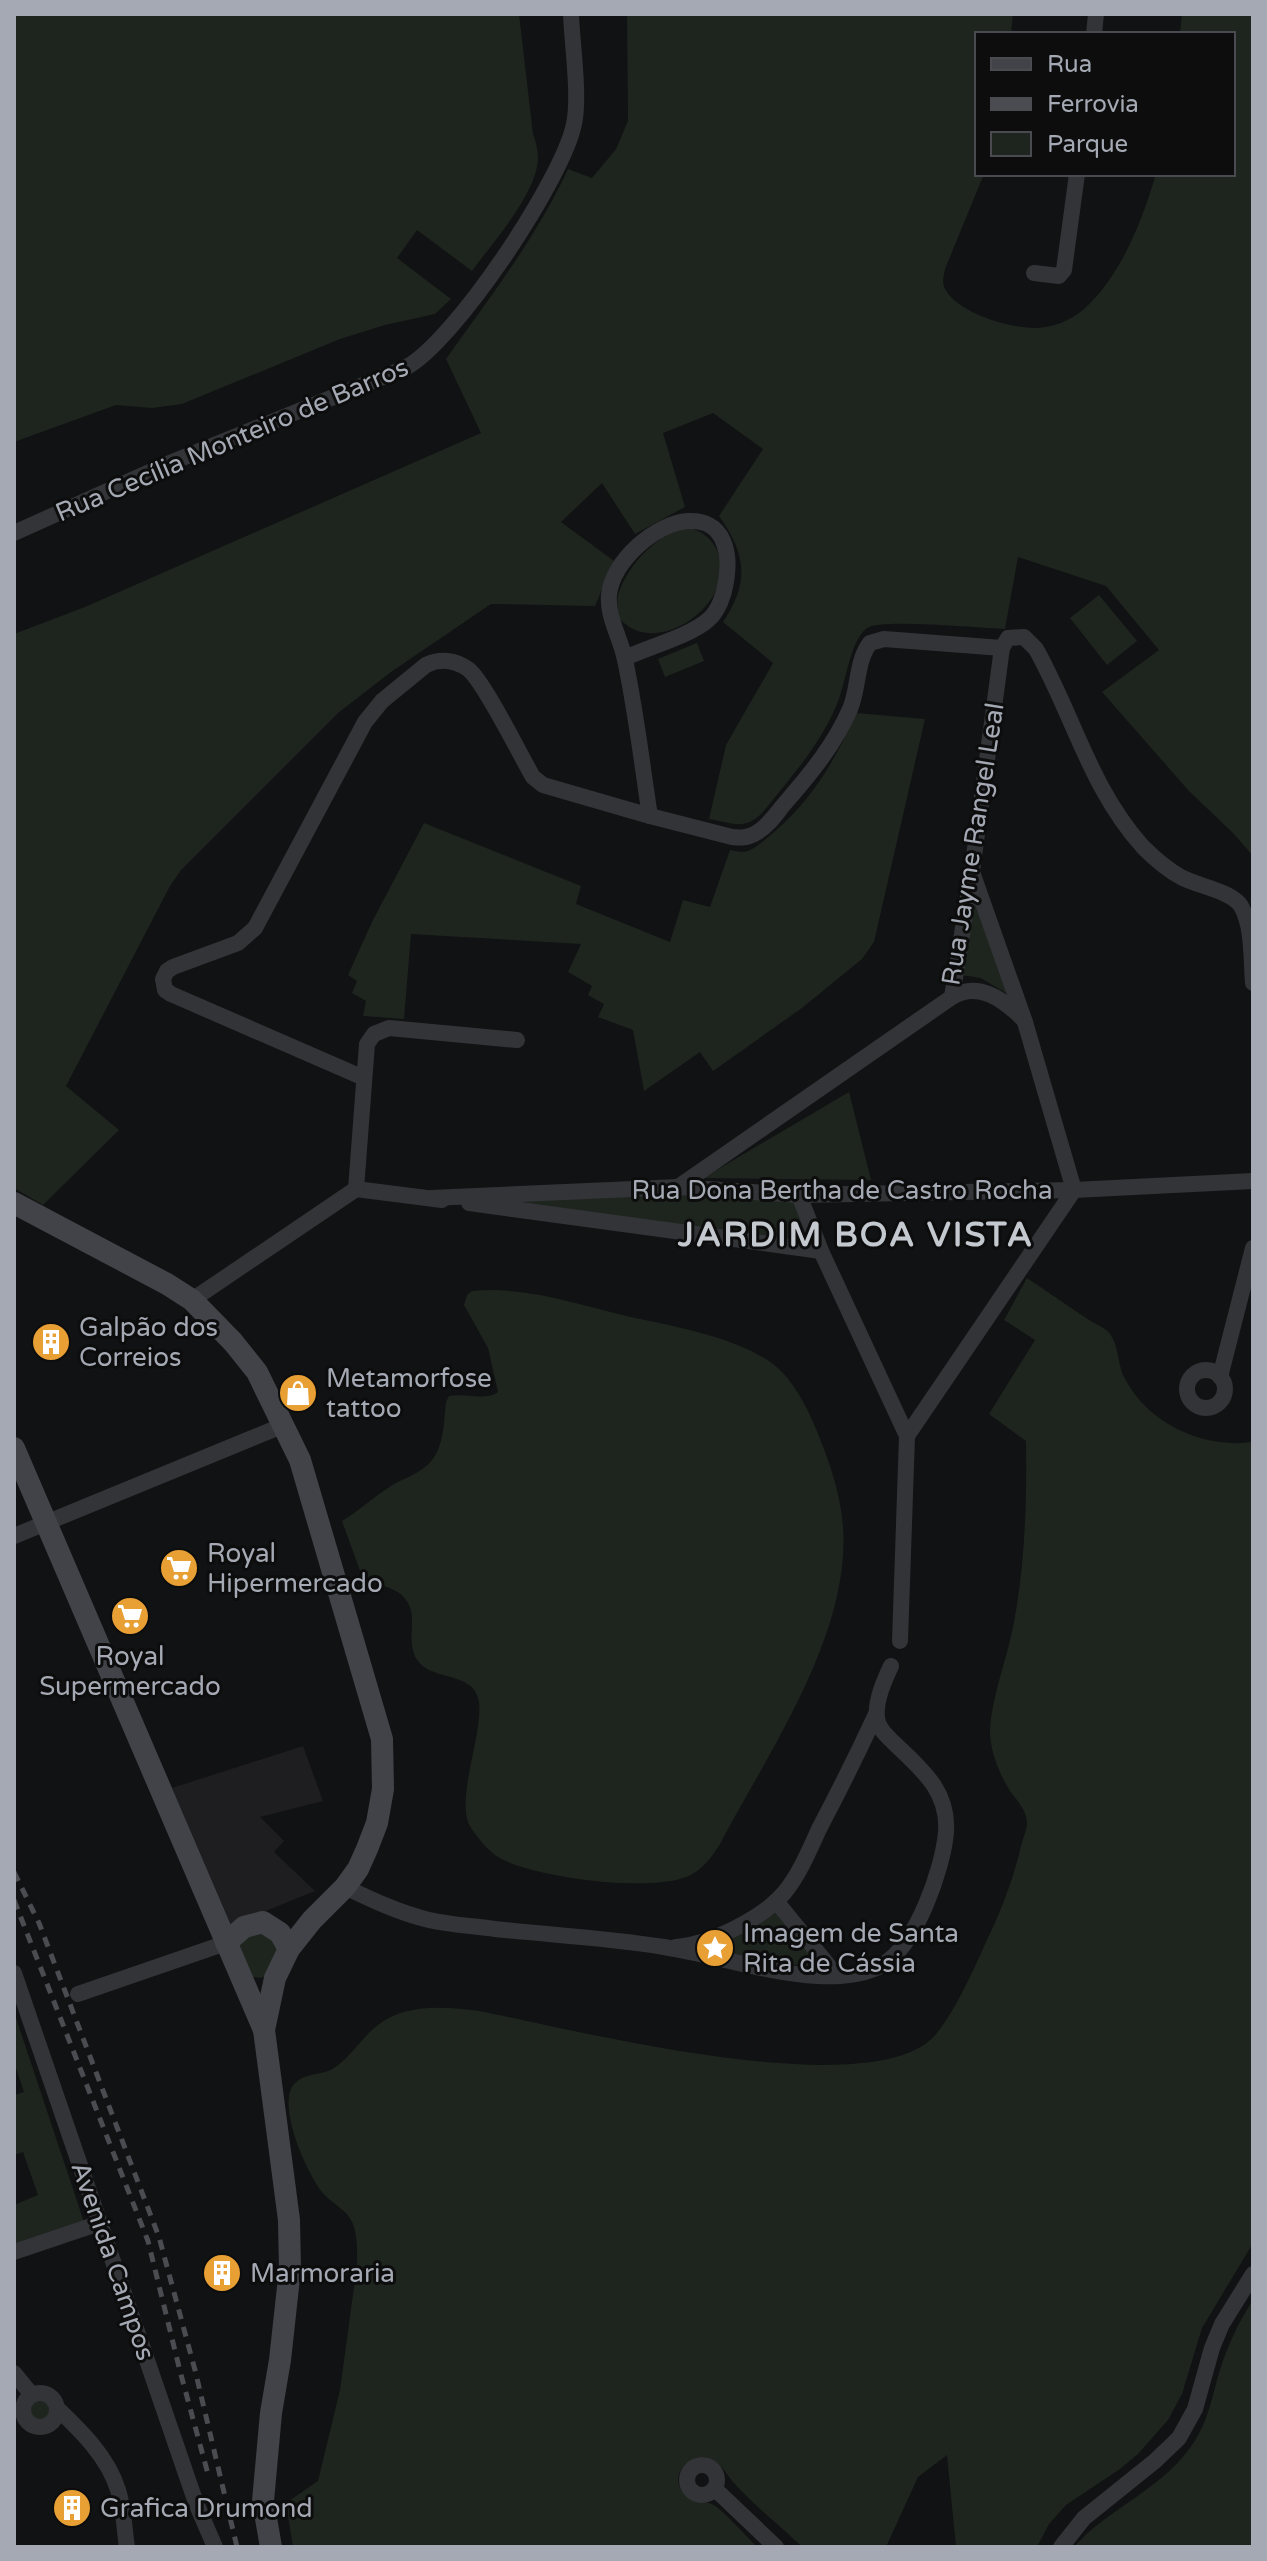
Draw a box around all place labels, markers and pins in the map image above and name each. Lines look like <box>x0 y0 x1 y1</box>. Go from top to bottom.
place label: Galpão dos Correios <box>79 1312 218 1373</box>
building icon: Galpão dos Correios <box>30 1321 72 1363</box>
place label: Metamorfose tattoo <box>326 1363 492 1424</box>
shop icon: Metamorfose tattoo <box>277 1372 319 1414</box>
place label: Royal Hipermercado <box>207 1538 383 1599</box>
supermarket icon: Royal Hipermercado <box>158 1547 200 1589</box>
supermarket icon: Royal Supermercado <box>109 1595 151 1637</box>
place label: Royal Supermercado <box>39 1641 221 1702</box>
place label: Imagem de Santa Rita de Cássia <box>743 1918 959 1979</box>
place icon: Imagem de Santa Rita de Cássia <box>694 1927 736 1969</box>
building icon: Marmoraria <box>201 2252 243 2294</box>
place label: Marmoraria <box>250 2258 395 2289</box>
building icon: Grafica Drumond <box>51 2487 93 2529</box>
place label: Grafica Drumond <box>100 2493 313 2524</box>

